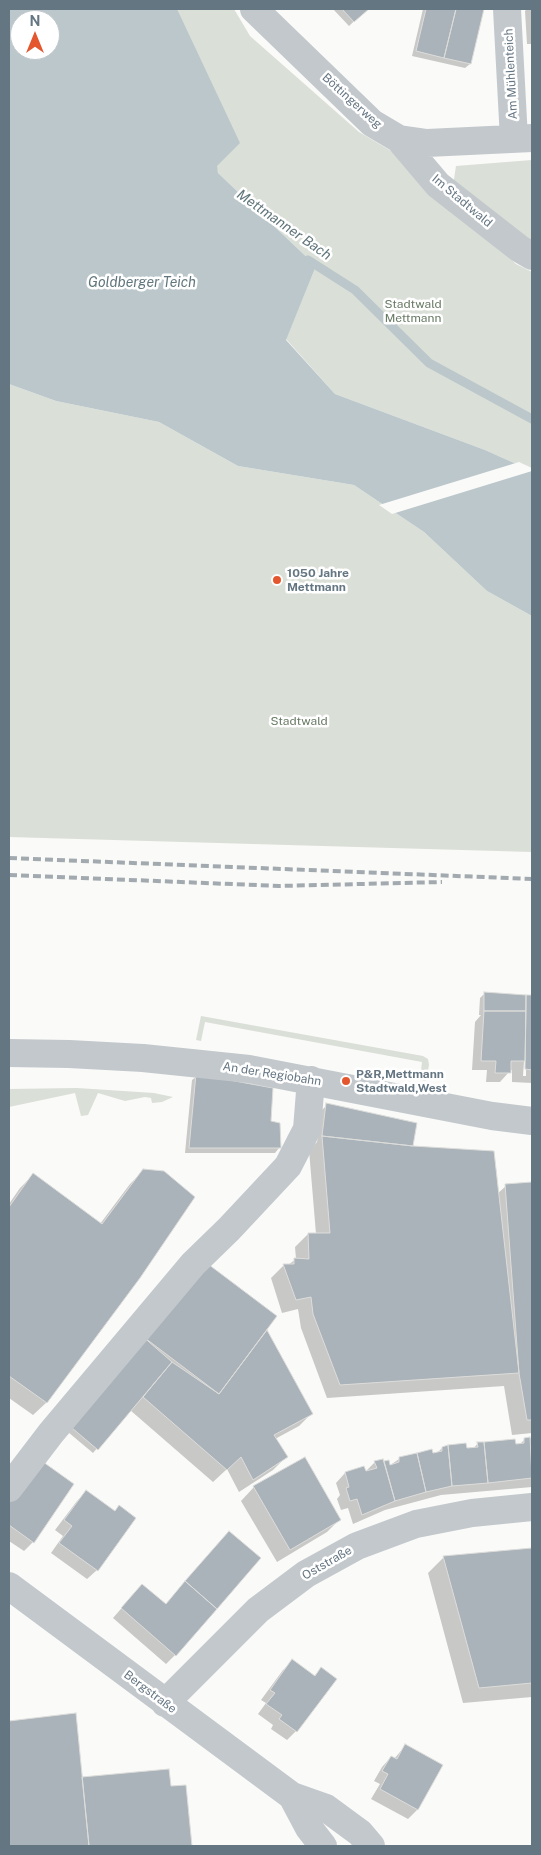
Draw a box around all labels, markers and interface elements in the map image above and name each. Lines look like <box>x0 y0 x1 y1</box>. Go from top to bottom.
north arrow <box>10 10 60 60</box>
text: N <box>30 13 40 29</box>
street label: Am Mühlenteich <box>501 28 521 120</box>
street label: Böttingerweg <box>319 70 385 132</box>
street label: Im Stadtwald <box>429 172 495 230</box>
water label: Mettmanner Bach <box>233 186 335 264</box>
water label: Goldberger Teich <box>88 275 196 291</box>
park label: Stadtwald Mettmann <box>384 297 442 325</box>
place label: 1050 Jahre Mettmann <box>287 566 349 594</box>
marker: 1050 Jahre Mettmann <box>271 574 283 586</box>
park label: Stadtwald <box>270 714 328 728</box>
street label: An der Regiobahn <box>222 1059 322 1089</box>
place label: P&R,Mettmann Stadtwald,West <box>356 1067 447 1095</box>
marker: P&R,Mettmann Stadtwald,West <box>340 1075 352 1087</box>
street label: Oststraße <box>300 1543 354 1583</box>
street label: Bergstraße <box>121 1668 179 1716</box>

